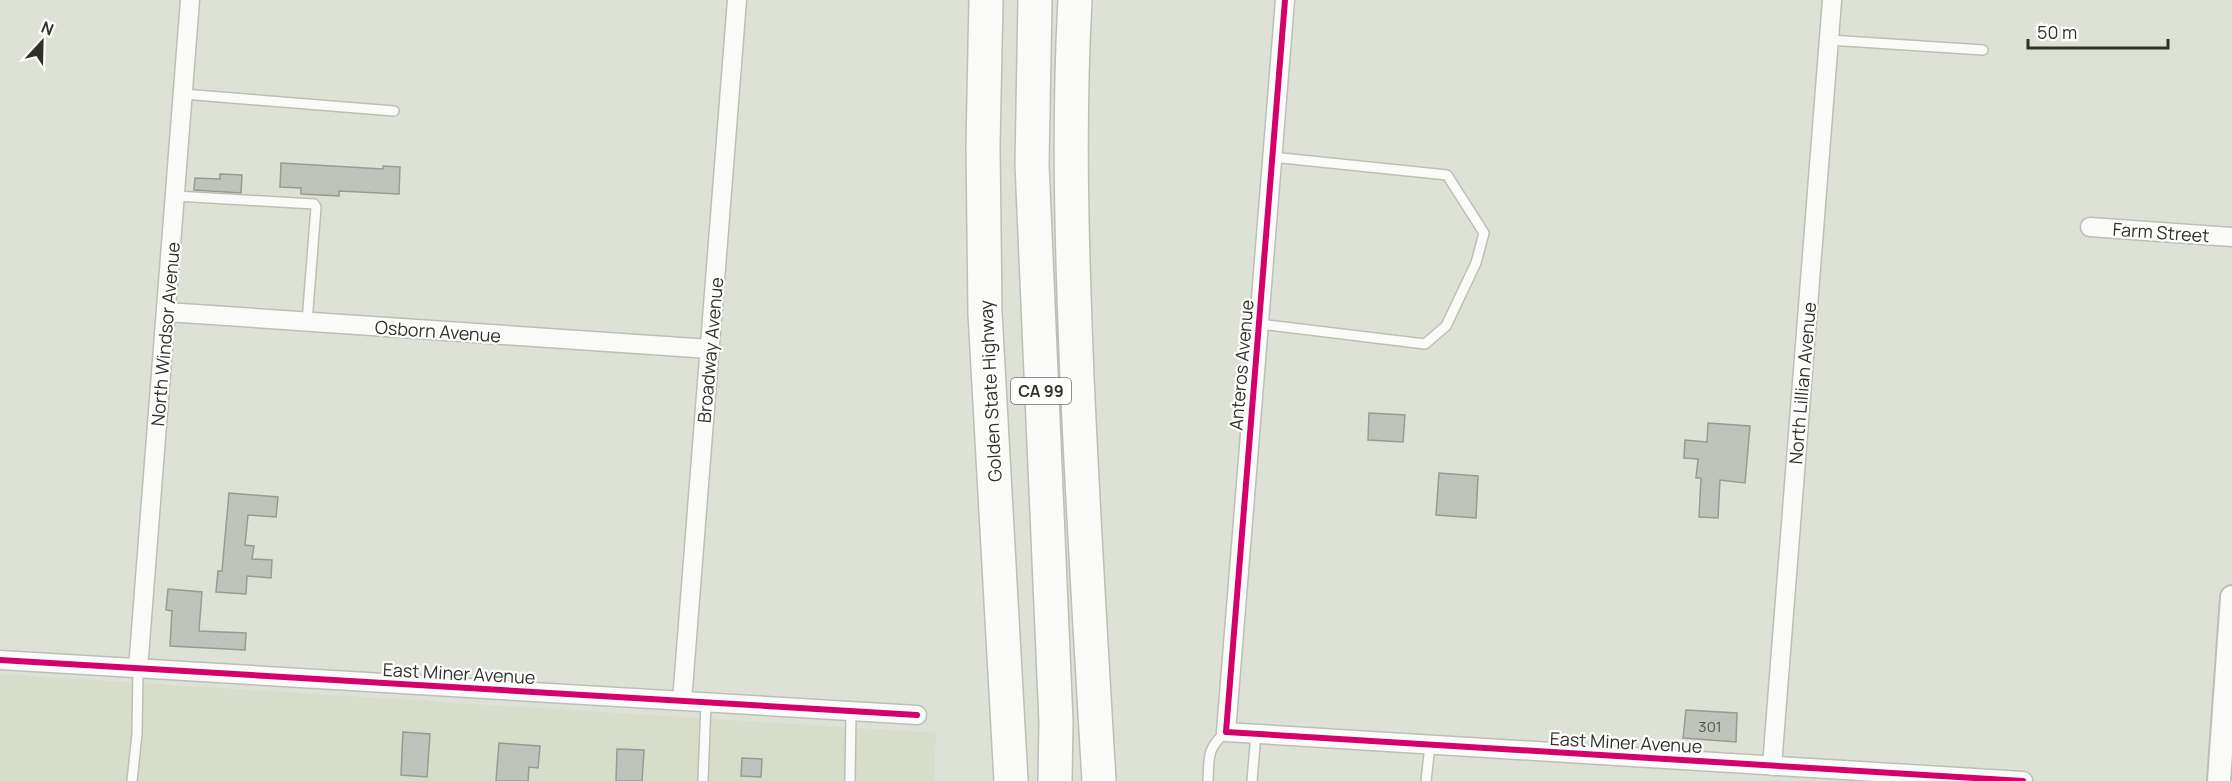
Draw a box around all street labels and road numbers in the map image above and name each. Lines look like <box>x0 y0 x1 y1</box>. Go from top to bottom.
street label: Farm Street <box>2112 217 2210 247</box>
street label: North Windsor Avenue <box>145 241 185 427</box>
street label: Broadway Avenue <box>692 276 728 424</box>
street label: Golden State Highway <box>973 299 1007 483</box>
street label: Anteros Avenue <box>1223 299 1259 431</box>
street label: North Lillian Avenue <box>1783 301 1821 465</box>
street label: Osborn Avenue <box>374 315 502 347</box>
road number: CA 99 <box>1011 378 1071 404</box>
street label: East Miner Avenue <box>382 657 536 689</box>
street label: East Miner Avenue <box>1549 726 1703 758</box>

